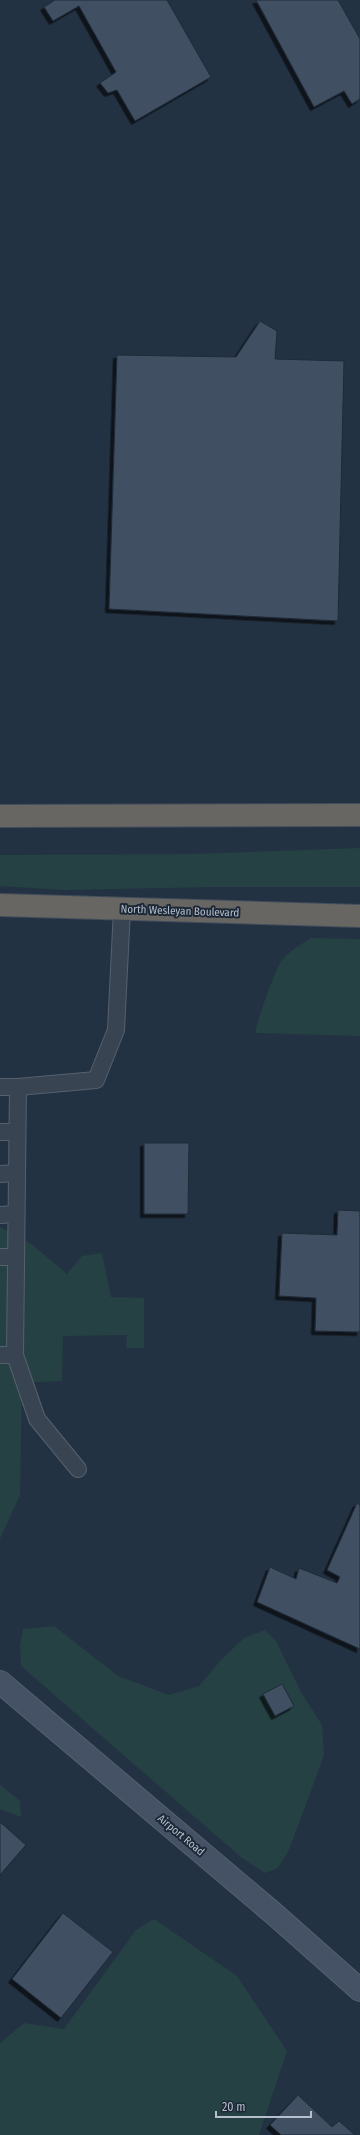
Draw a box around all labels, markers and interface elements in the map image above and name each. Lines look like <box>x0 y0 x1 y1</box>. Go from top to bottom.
street label: North Wesleyan Boulevard <box>120 902 240 920</box>
street label: Airport Road <box>155 1812 207 1858</box>
scale bar <box>216 2093 311 2119</box>
text: 20 m <box>222 2100 246 2114</box>

